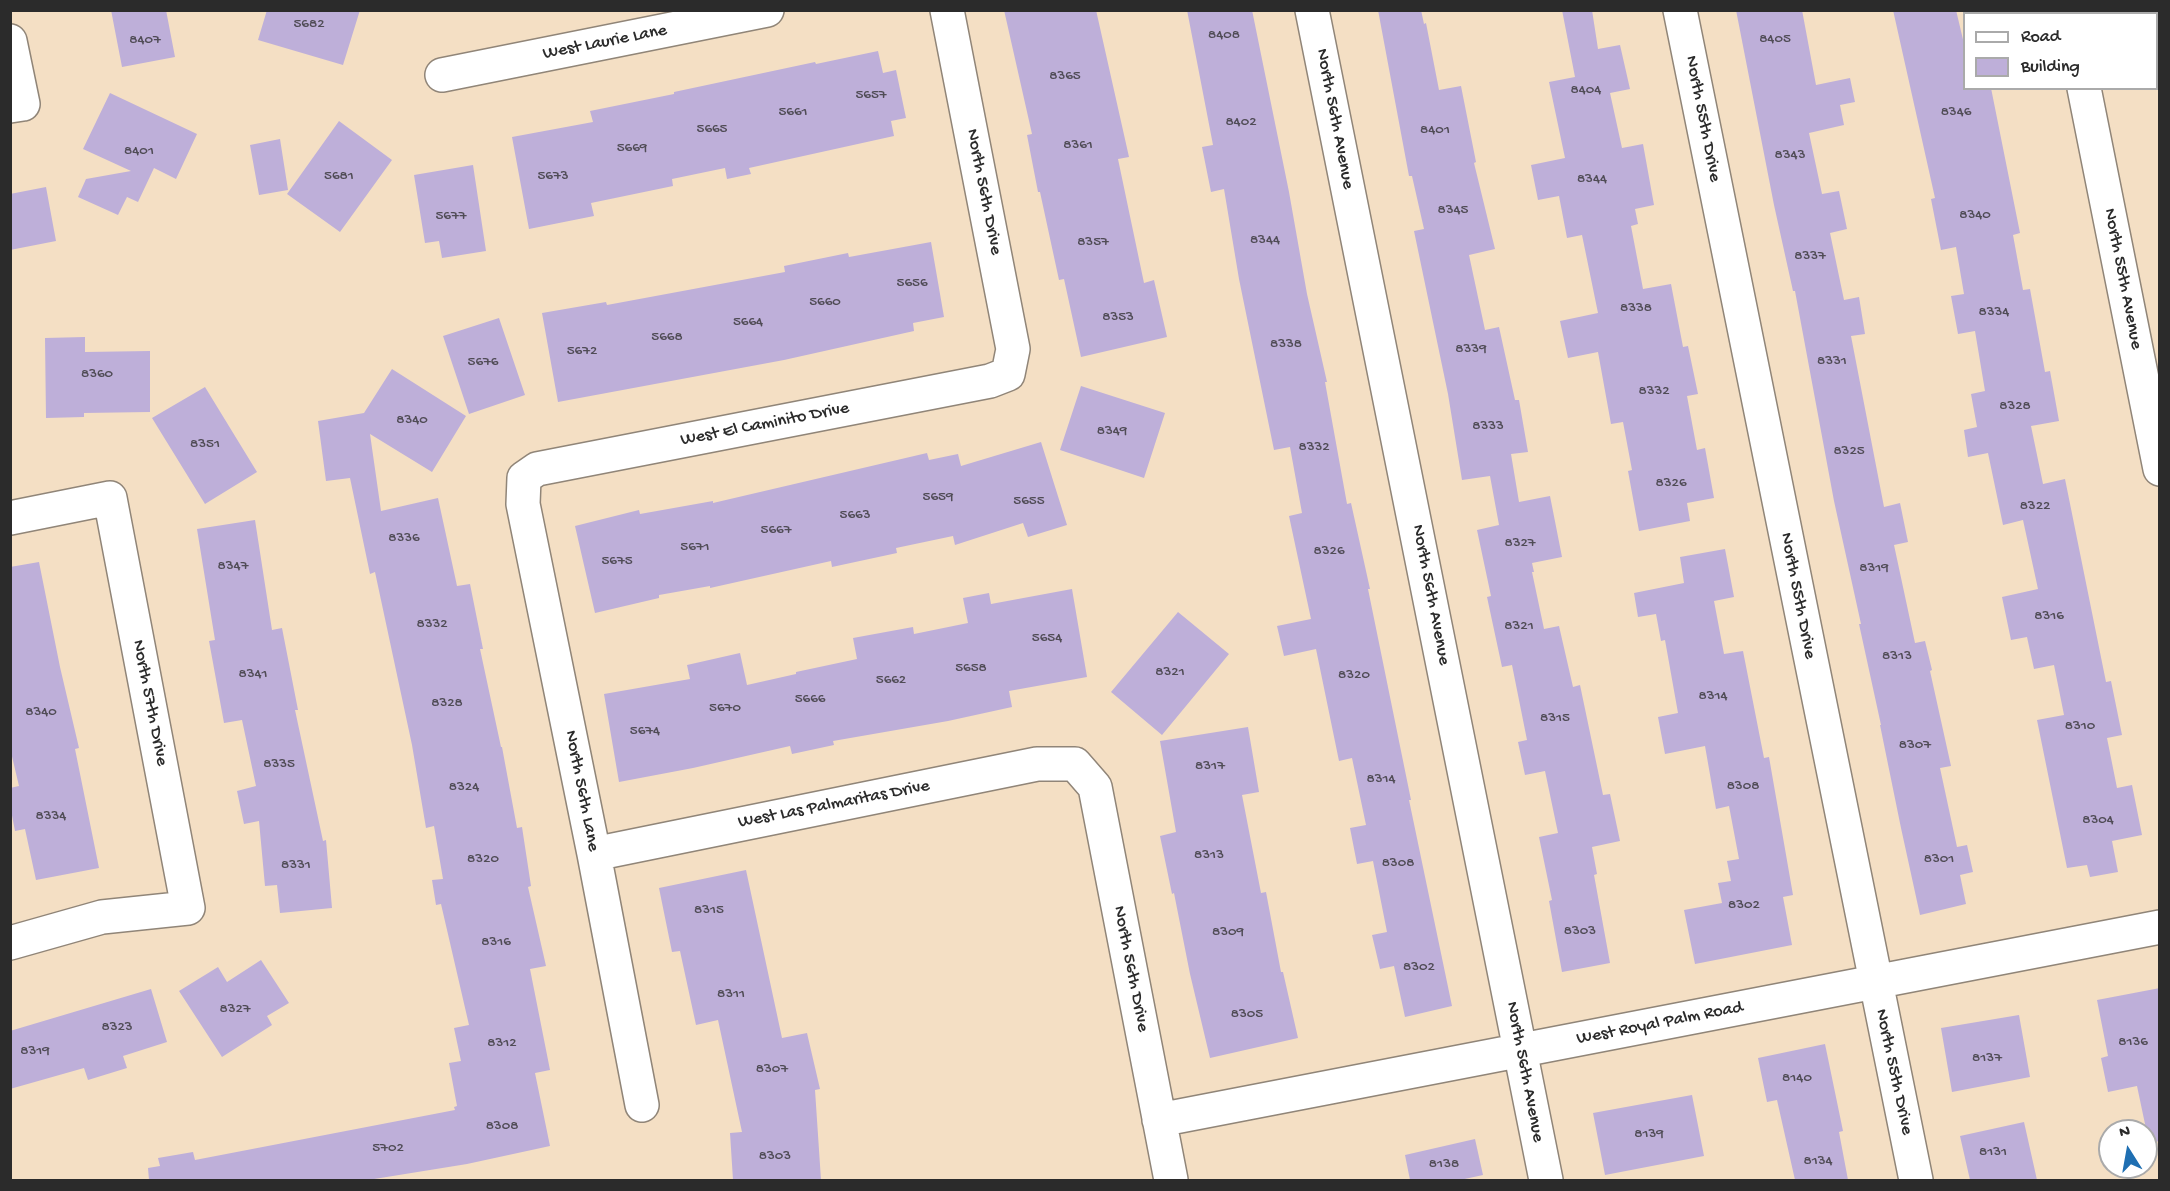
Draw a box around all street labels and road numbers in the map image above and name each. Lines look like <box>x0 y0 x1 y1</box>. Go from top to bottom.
street label: West Laurie Lane <box>541 20 669 66</box>
street label: North 56th Avenue <box>1310 47 1358 191</box>
street label: North 55th Drive <box>1679 54 1725 184</box>
street label: North 56th Drive <box>960 127 1006 257</box>
street label: North 55th Avenue <box>2098 207 2146 351</box>
street label: West El Caminito Drive <box>679 398 851 452</box>
street label: North 56th Avenue <box>1406 523 1454 667</box>
street label: North 55th Drive <box>1774 531 1820 661</box>
street label: North 57th Drive <box>126 638 172 768</box>
street label: North 56th Lane <box>559 729 603 853</box>
street label: West Las Palmaritas Drive <box>736 776 932 834</box>
street label: North 56th Drive <box>1107 904 1153 1034</box>
street label: West Royal Palm Road <box>1575 997 1745 1051</box>
street label: North 56th Avenue <box>1500 1000 1548 1144</box>
street label: North 55th Drive <box>1869 1007 1917 1137</box>

